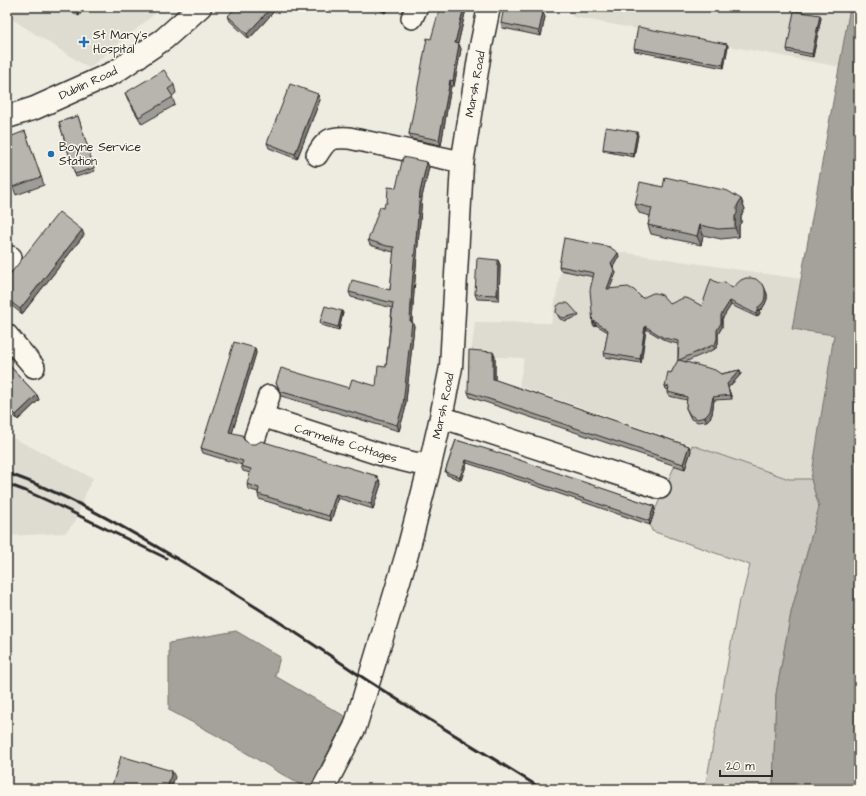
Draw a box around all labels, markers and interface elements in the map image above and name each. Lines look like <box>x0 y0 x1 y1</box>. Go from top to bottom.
place label: St Mary's Hospital <box>93 27 148 58</box>
marker: St Mary's Hospital <box>78 36 90 48</box>
street label: Marsh Road <box>461 50 490 119</box>
street label: Dublin Road <box>56 63 120 104</box>
place label: Boyne Service Station <box>59 139 142 170</box>
marker: Boyne Service Station <box>46 149 56 159</box>
street label: Marsh Road <box>428 372 459 441</box>
street label: Carmelite Cottages <box>292 420 399 468</box>
scale bar <box>720 752 772 778</box>
text: 20 m <box>726 758 755 775</box>

